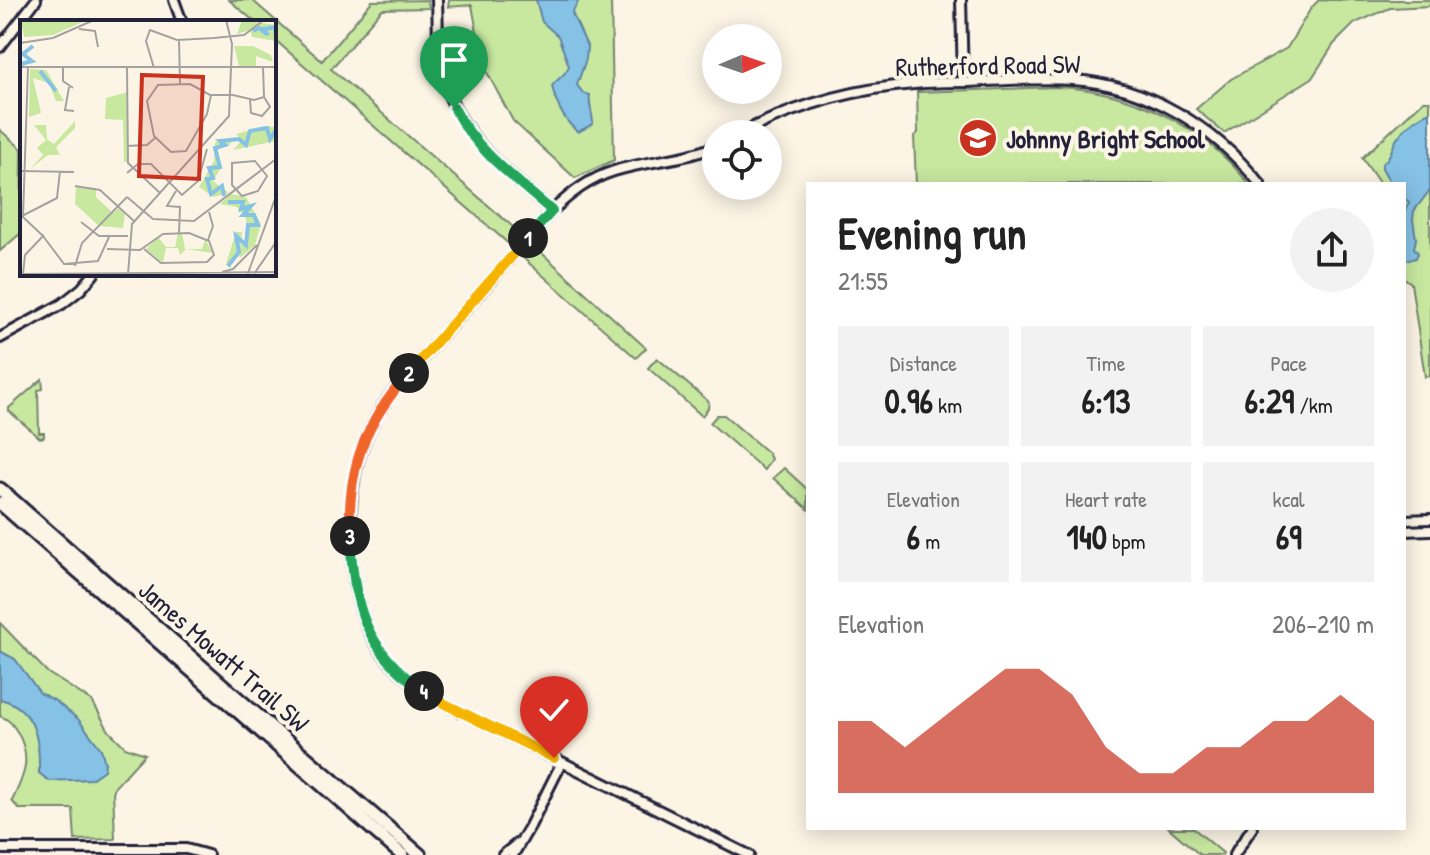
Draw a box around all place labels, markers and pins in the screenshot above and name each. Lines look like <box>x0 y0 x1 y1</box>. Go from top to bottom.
pin <box>420 26 488 108</box>
school or university icon: Johnny Bright School <box>957 117 999 159</box>
place label: Johnny Bright School <box>1006 121 1206 157</box>
pin: 1 <box>508 218 548 258</box>
pin: 2 <box>389 353 429 393</box>
pin: 3 <box>330 516 370 556</box>
pin: 4 <box>404 671 444 711</box>
pin <box>520 676 588 758</box>

